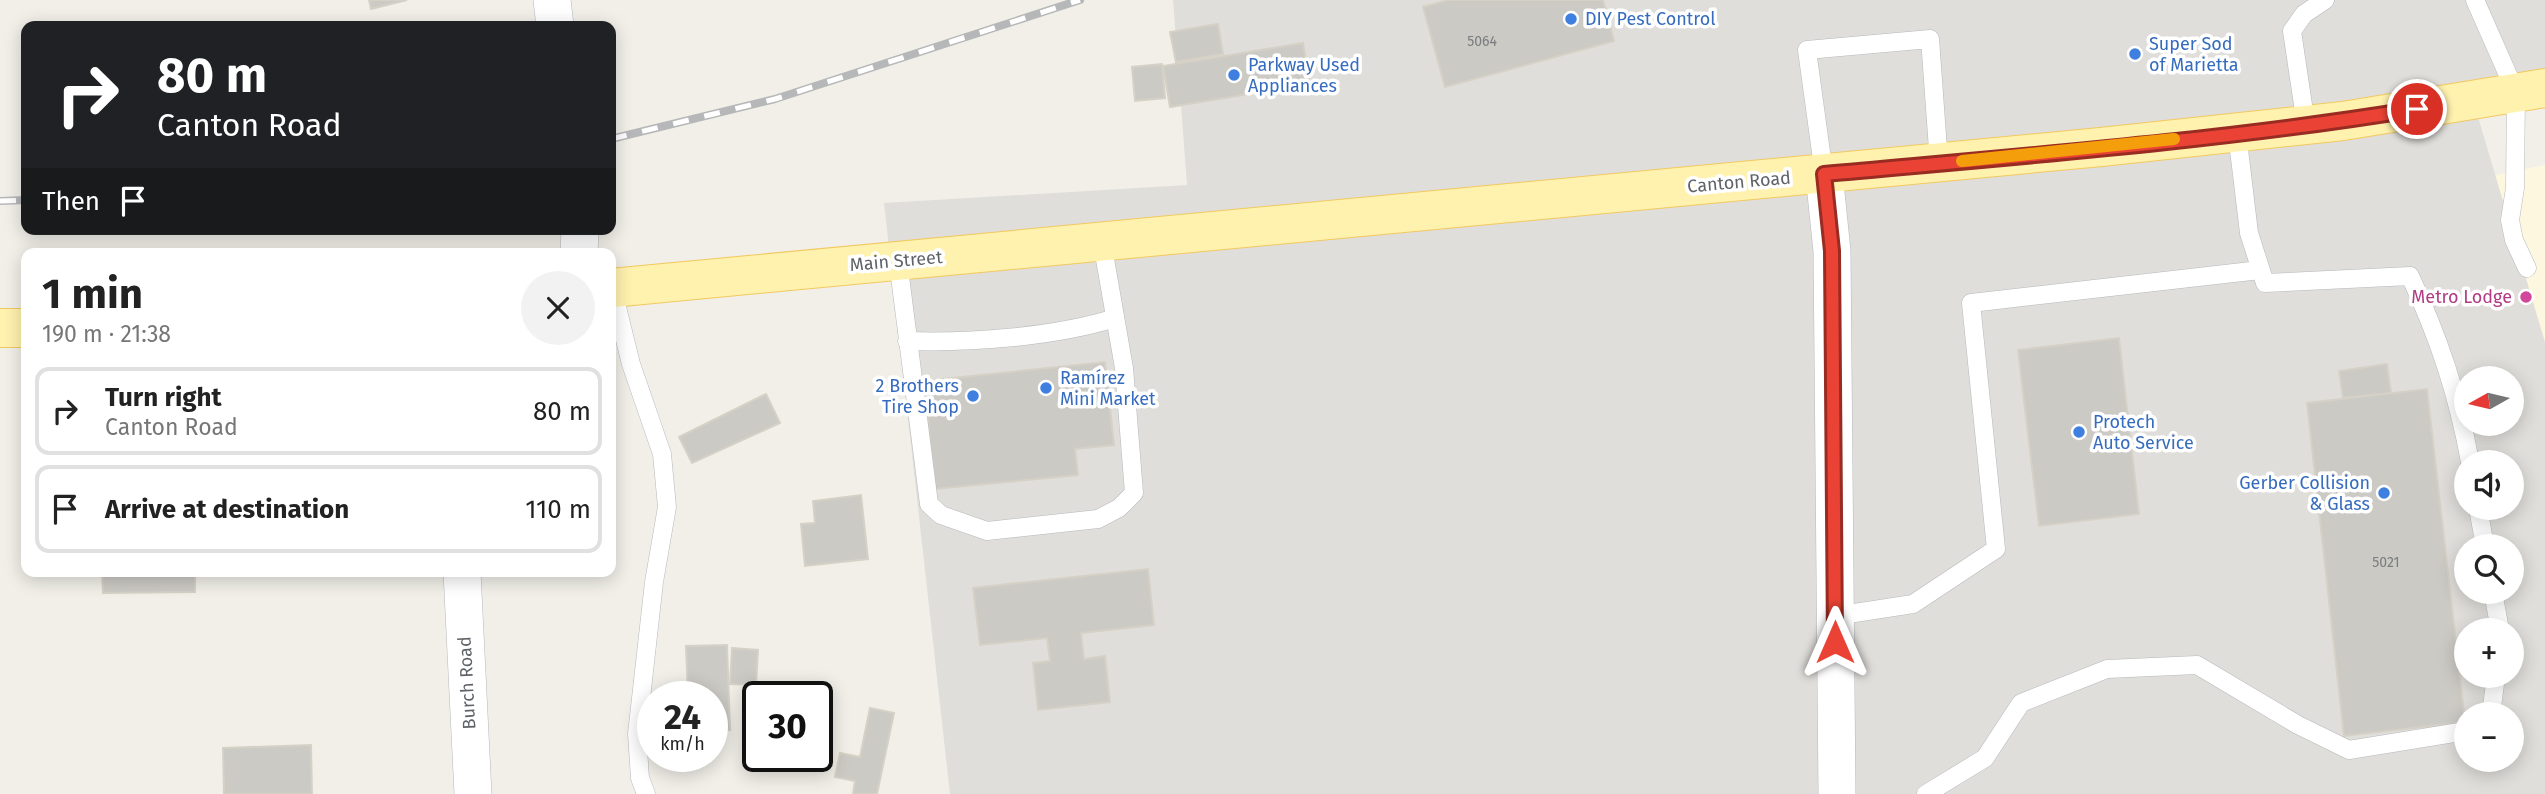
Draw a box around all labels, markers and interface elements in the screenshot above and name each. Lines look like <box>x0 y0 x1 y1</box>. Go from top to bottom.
place label: DIY Pest Control <box>1585 8 1715 30</box>
marker: DIY Pest Control <box>1563 11 1579 27</box>
house number: 5064 <box>1467 33 1497 50</box>
place label: Super Sod of Marietta <box>2149 33 2239 76</box>
text: 80 m <box>157 46 267 105</box>
marker: Super Sod of Marietta <box>2127 46 2143 62</box>
icon: right <box>42 49 133 140</box>
place label: Parkway Used Appliances <box>1248 54 1360 97</box>
marker: Parkway Used Appliances <box>1226 67 1242 83</box>
pin <box>2387 79 2447 139</box>
icon: arrive <box>2398 90 2436 128</box>
text: Canton Road <box>157 106 342 144</box>
street label: Canton Road <box>1686 167 1792 197</box>
icon: arrive <box>114 182 152 220</box>
text: Then <box>42 186 100 217</box>
street label: Main Street <box>849 246 944 276</box>
text: 1 min <box>42 269 143 319</box>
button: close <box>521 271 595 345</box>
place label: Metro Lodge <box>2411 286 2512 308</box>
marker: Metro Lodge <box>2518 289 2534 305</box>
text: 190 m · 21:38 <box>42 320 171 348</box>
north arrow <box>2454 366 2524 436</box>
map controls <box>2454 366 2524 772</box>
place label: Ramírez Mini Market <box>1060 367 1156 410</box>
place label: 2 Brothers Tire Shop <box>876 375 959 418</box>
marker: Ramírez Mini Market <box>1038 380 1054 396</box>
text: Turn right <box>105 382 222 413</box>
marker: 2 Brothers Tire Shop <box>965 388 981 404</box>
icon: right <box>46 392 84 430</box>
text: 80 m <box>533 396 591 427</box>
place label: Protech Auto Service <box>2093 411 2194 454</box>
text: Canton Road <box>105 413 238 441</box>
marker: Protech Auto Service <box>2071 424 2087 440</box>
button: sound <box>2454 450 2524 520</box>
place label: Gerber Collision & Glass <box>2239 472 2370 515</box>
marker: Gerber Collision & Glass <box>2376 485 2392 501</box>
icon: arrive <box>46 490 84 528</box>
text: Arrive at destination <box>105 494 349 525</box>
text: 110 m <box>525 494 591 525</box>
button: search <box>2454 534 2524 604</box>
house number: 5021 <box>2372 554 2400 571</box>
position arrow <box>1798 605 1872 679</box>
button: + <box>2454 618 2524 688</box>
street label: Burch Road <box>454 636 480 730</box>
speed limit sign: 30 <box>742 681 833 772</box>
text: 24 <box>664 696 701 738</box>
button: − <box>2454 702 2524 772</box>
text: km/h <box>660 733 705 755</box>

